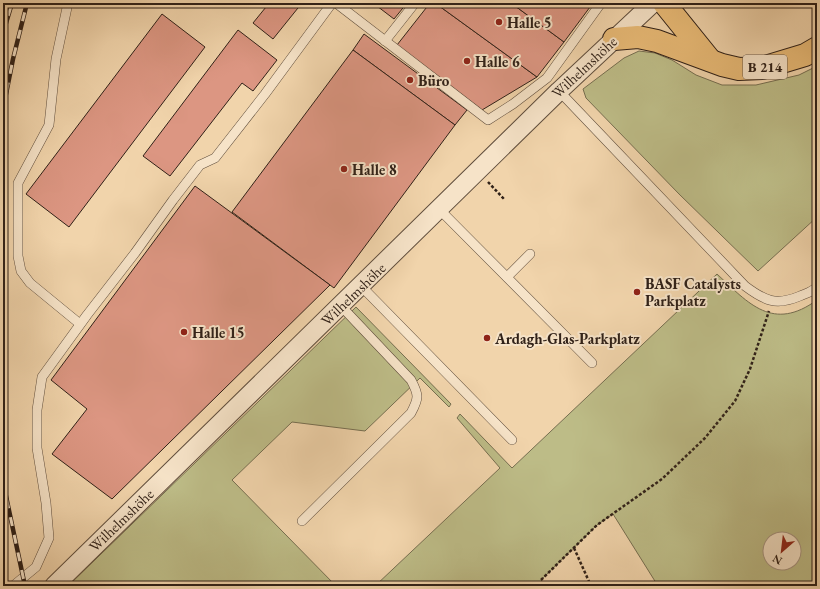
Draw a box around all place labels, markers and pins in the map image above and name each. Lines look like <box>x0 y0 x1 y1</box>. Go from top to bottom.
place label: Halle 5 <box>507 13 552 32</box>
marker: Halle 5 <box>494 17 504 27</box>
place label: Halle 6 <box>475 52 520 71</box>
marker: Halle 6 <box>462 56 472 66</box>
place label: Büro <box>418 71 450 90</box>
marker: Büro <box>405 75 415 85</box>
place label: Halle 8 <box>352 160 397 179</box>
marker: Halle 8 <box>339 164 349 174</box>
place label: BASF Catalysts Parkplatz <box>645 274 741 310</box>
marker: BASF Catalysts Parkplatz <box>632 287 642 297</box>
place label: Halle 15 <box>192 323 245 342</box>
marker: Halle 15 <box>179 327 189 337</box>
place label: Ardagh-Glas-Parkplatz <box>494 329 640 348</box>
marker: Ardagh-Glas-Parkplatz <box>482 333 492 343</box>

